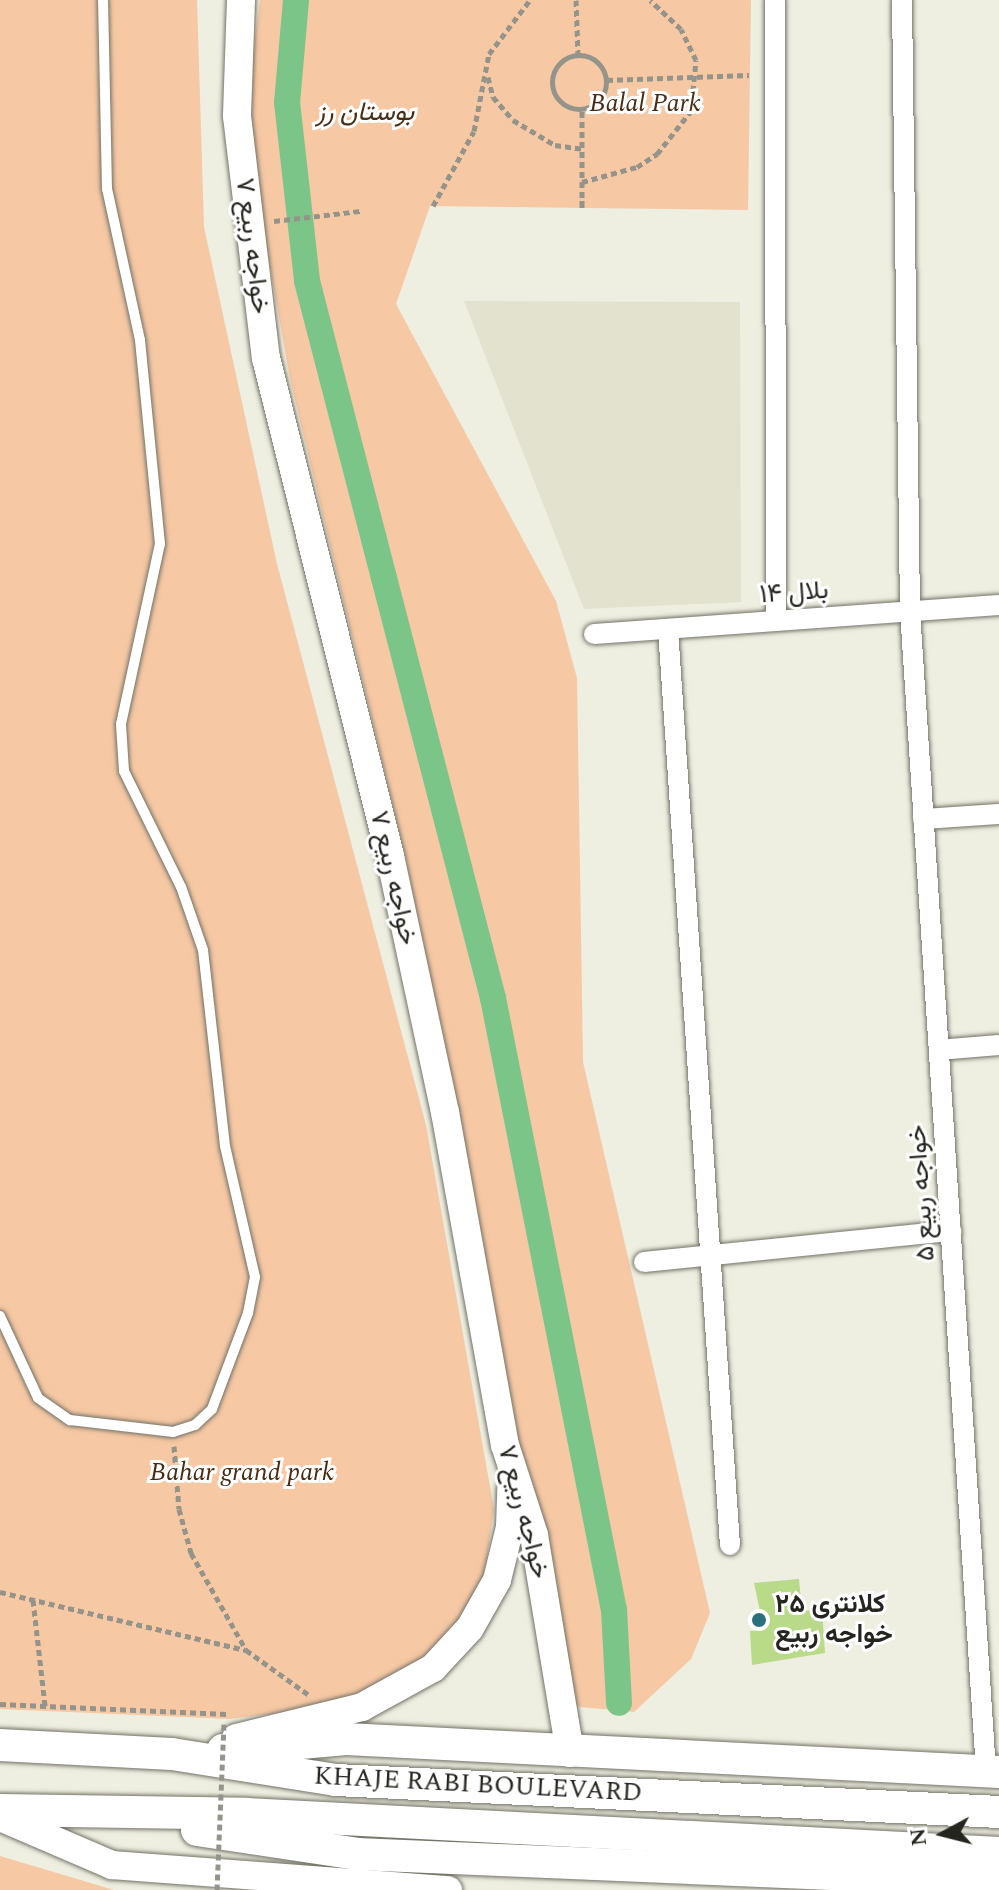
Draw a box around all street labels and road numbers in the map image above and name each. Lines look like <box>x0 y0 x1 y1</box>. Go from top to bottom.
street label: خواجه ربیع ۷ <box>228 176 276 316</box>
street label: بلال ۱۴ <box>759 575 829 611</box>
street label: خواجه ربیع ۷ <box>362 808 424 948</box>
street label: خواجه ربیع ۵ <box>902 1124 942 1262</box>
street label: خواجه ربیع ۷ <box>490 1442 556 1582</box>
street label: KHAJE RABI BOULEVARD <box>313 1761 643 1809</box>

